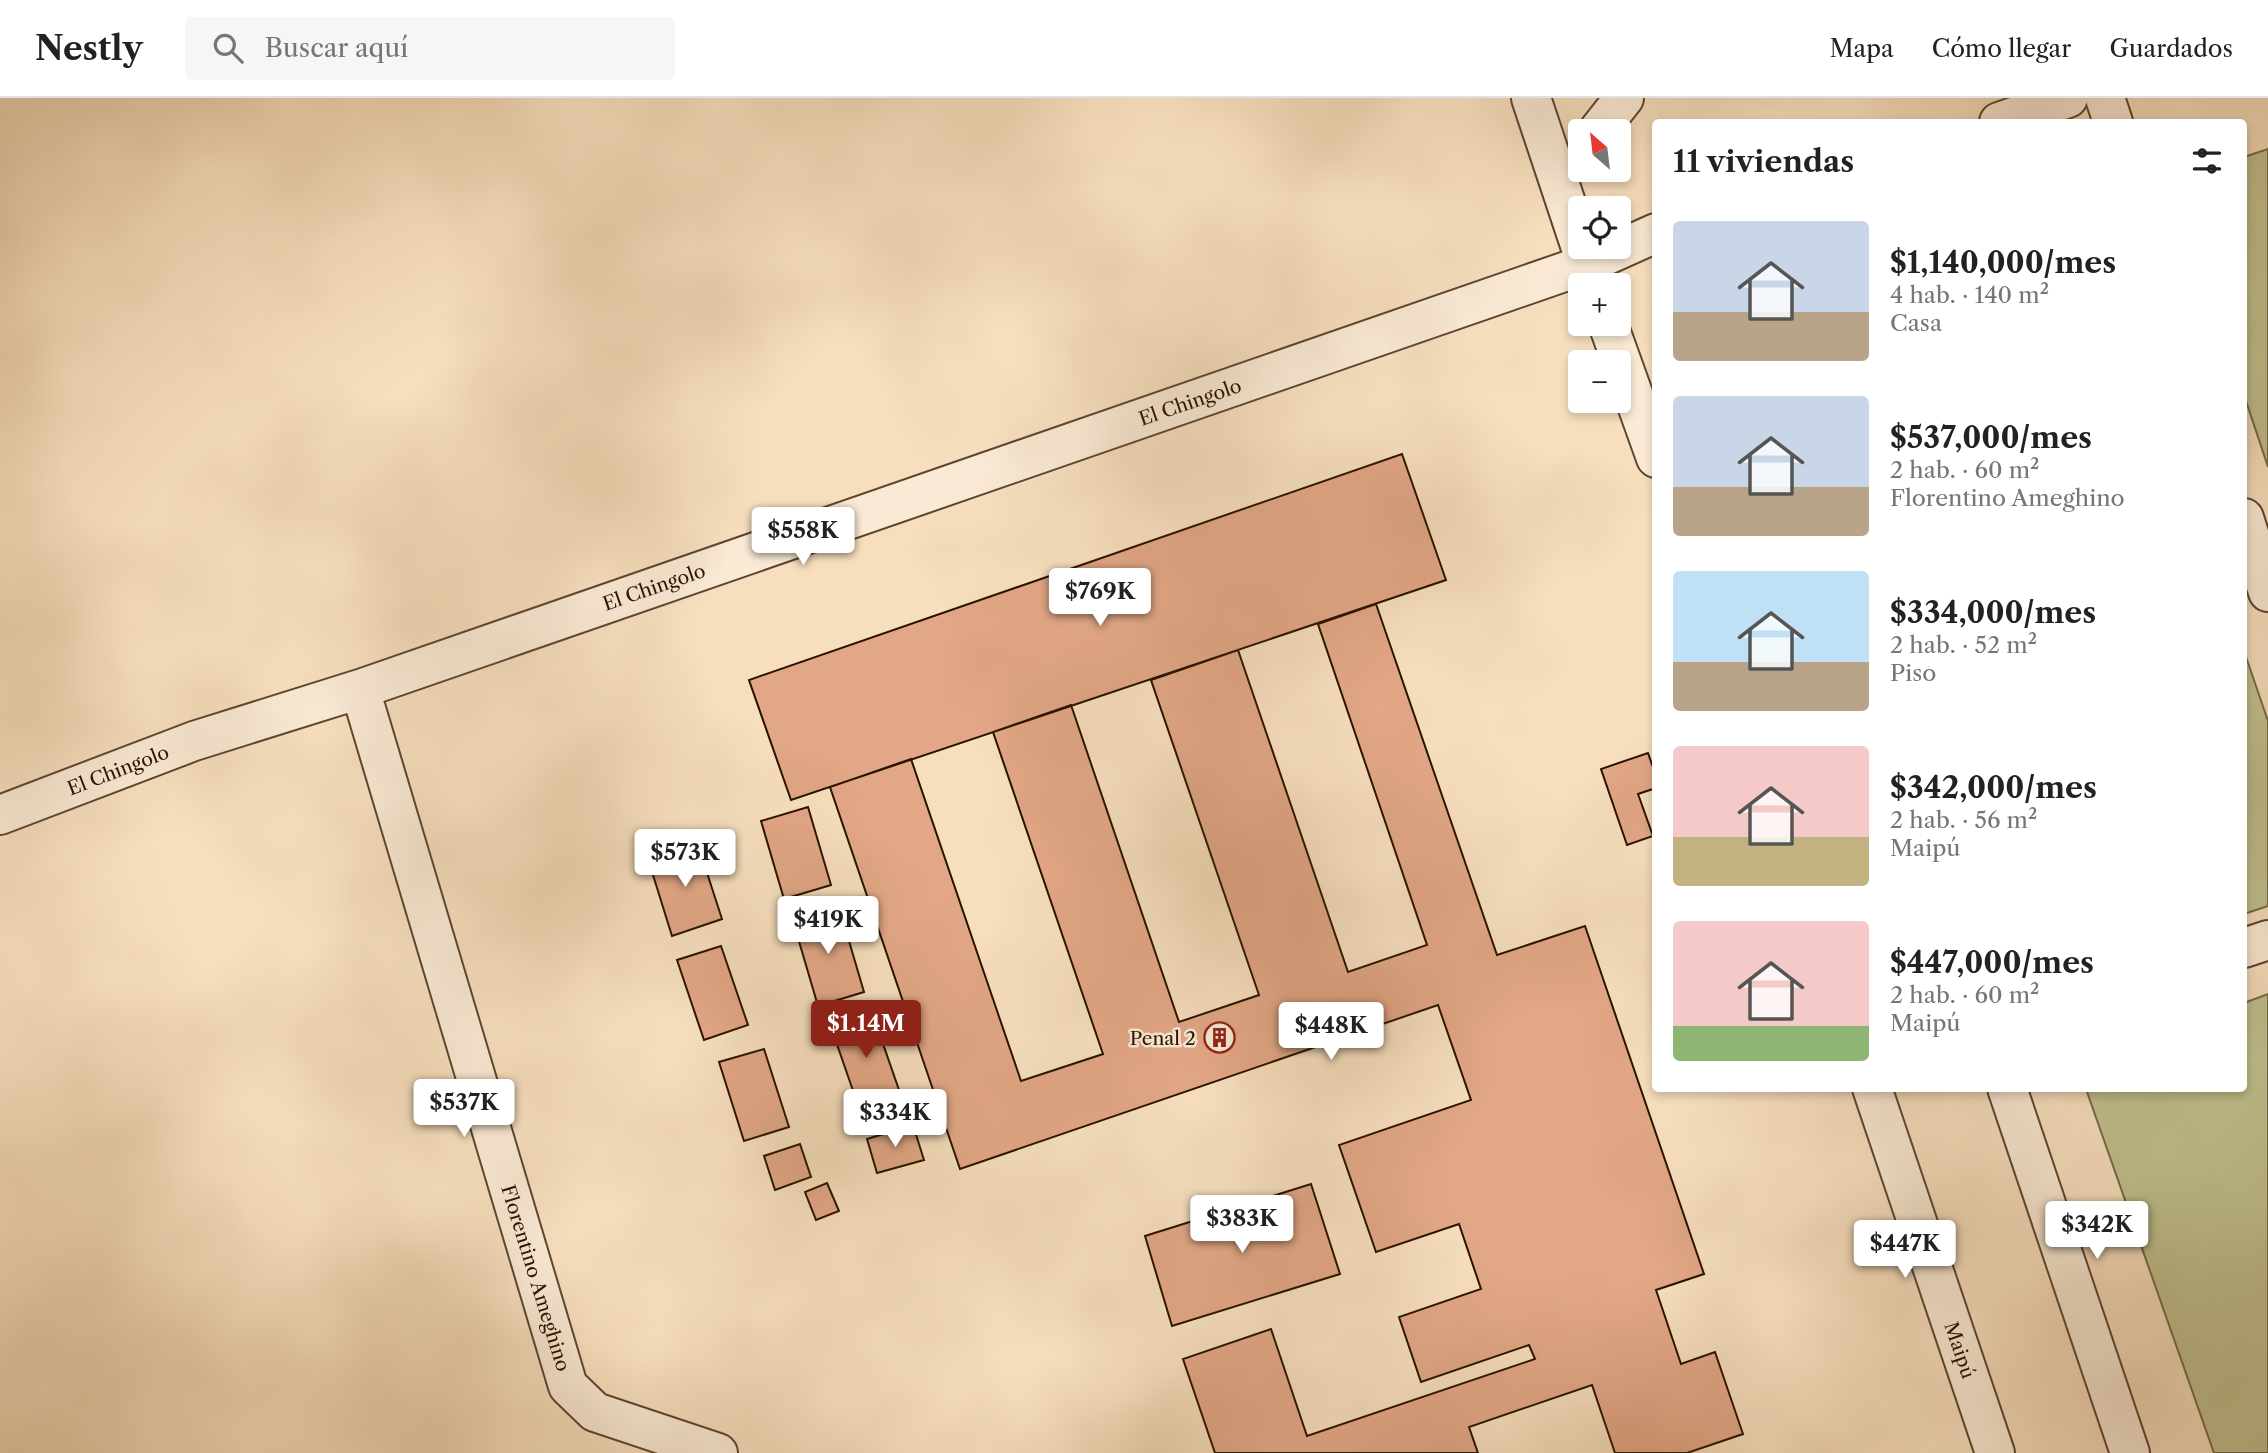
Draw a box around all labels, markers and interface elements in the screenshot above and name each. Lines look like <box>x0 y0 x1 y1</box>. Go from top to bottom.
search box <box>185 17 675 80</box>
text: Nestly <box>35 28 143 69</box>
icon: search <box>209 29 247 67</box>
text: Buscar aquí <box>265 32 408 64</box>
text: Mapa <box>1829 34 1894 63</box>
text: Cómo llegar <box>1932 34 2071 63</box>
text: Guardados <box>2109 34 2233 63</box>
north arrow <box>1568 119 1631 182</box>
map controls <box>1568 119 1631 413</box>
icon: filters <box>2188 142 2226 180</box>
text: 11 viviendas <box>1673 143 1854 180</box>
button: locate <box>1568 196 1631 259</box>
text: $1,140,000/mes <box>1890 244 2116 281</box>
icon: home <box>1729 249 1813 333</box>
button: + <box>1568 273 1631 336</box>
text: 4 hab. · 140 m² <box>1890 281 2049 309</box>
text: Casa <box>1890 309 1942 337</box>
button: − <box>1568 350 1631 413</box>
street label: El Chingolo <box>1136 374 1244 431</box>
text: $537,000/mes <box>1890 419 2092 456</box>
icon: home <box>1729 424 1813 508</box>
text: 2 hab. · 60 m² <box>1890 456 2040 484</box>
text: Florentino Ameghino <box>1890 484 2125 512</box>
pin: $558K <box>754 508 852 567</box>
text: $558K <box>768 516 838 544</box>
street label: El Chingolo <box>600 559 708 616</box>
pin: $769K <box>1051 568 1149 628</box>
text: $769K <box>1065 577 1135 605</box>
text: $334,000/mes <box>1890 594 2096 631</box>
icon: home <box>1729 599 1813 683</box>
text: 2 hab. · 52 m² <box>1890 631 2037 659</box>
text: Piso <box>1890 659 1936 687</box>
street label: El Chingolo <box>64 741 172 800</box>
text: $342,000/mes <box>1890 769 2097 806</box>
icon: home <box>1729 774 1813 858</box>
text: 2 hab. · 56 m² <box>1890 806 2037 834</box>
pin: $573K <box>636 830 734 889</box>
text: Maipú <box>1890 834 1960 862</box>
text: $573K <box>651 838 719 866</box>
pin: $419K <box>779 896 877 956</box>
text: $419K <box>794 905 862 933</box>
text: $447,000/mes <box>1890 944 2094 981</box>
icon: home <box>1729 949 1813 1033</box>
text: 2 hab. · 60 m² <box>1890 981 2040 1009</box>
pin: $1.14M <box>809 1000 923 1060</box>
pin: $448K <box>1282 1002 1380 1062</box>
text: $1.14M <box>827 1009 905 1037</box>
text: Maipú <box>1890 1009 1960 1037</box>
text: $448K <box>1295 1011 1367 1039</box>
building icon: Penal 2 <box>1202 1021 1236 1055</box>
place label: Penal 2 <box>1130 1027 1196 1050</box>
pin: $537K <box>415 1080 513 1139</box>
text: $537K <box>430 1088 498 1116</box>
pin: $334K <box>846 1090 944 1149</box>
text: $334K <box>860 1098 930 1126</box>
street label: Florentino Ameghino <box>496 1182 575 1374</box>
pin: $383K <box>1193 1196 1291 1255</box>
pin: $342K <box>2048 1202 2146 1261</box>
text: $383K <box>1206 1204 1278 1232</box>
text: $342K <box>2061 1210 2133 1238</box>
pin: $447K <box>1856 1220 1954 1280</box>
text: $447K <box>1870 1229 1940 1257</box>
street label: Maipú <box>1939 1319 1980 1382</box>

